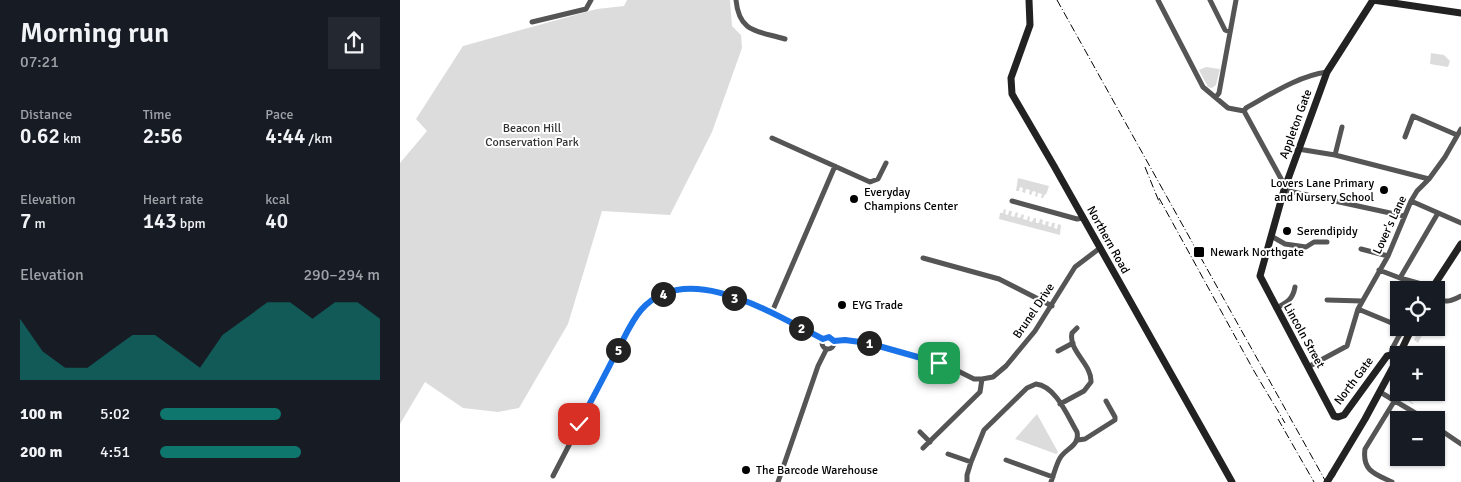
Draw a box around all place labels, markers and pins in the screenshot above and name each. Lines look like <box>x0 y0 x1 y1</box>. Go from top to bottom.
place label: Lovers Lane Primary and Nursery School <box>1270 176 1374 205</box>
marker: Lovers Lane Primary and Nursery School <box>1378 184 1390 196</box>
place label: Everyday Champions Center <box>864 185 959 214</box>
marker: Everyday Champions Center <box>848 193 860 205</box>
place label: Serendipidy <box>1297 224 1358 239</box>
marker: Serendipidy <box>1281 225 1293 237</box>
marker: Newark Northgate <box>1192 245 1206 259</box>
place label: Newark Northgate <box>1210 245 1304 260</box>
pin: 4 <box>650 282 676 306</box>
pin: 3 <box>722 286 746 310</box>
place label: EYG Trade <box>852 298 903 313</box>
marker: EYG Trade <box>836 299 848 311</box>
pin: 2 <box>788 316 814 340</box>
pin: 1 <box>856 330 882 356</box>
pin: 5 <box>606 338 630 362</box>
pin <box>918 342 960 384</box>
pin <box>558 403 600 445</box>
place label: The Barcode Warehouse <box>756 463 878 478</box>
marker: The Barcode Warehouse <box>740 464 752 476</box>

